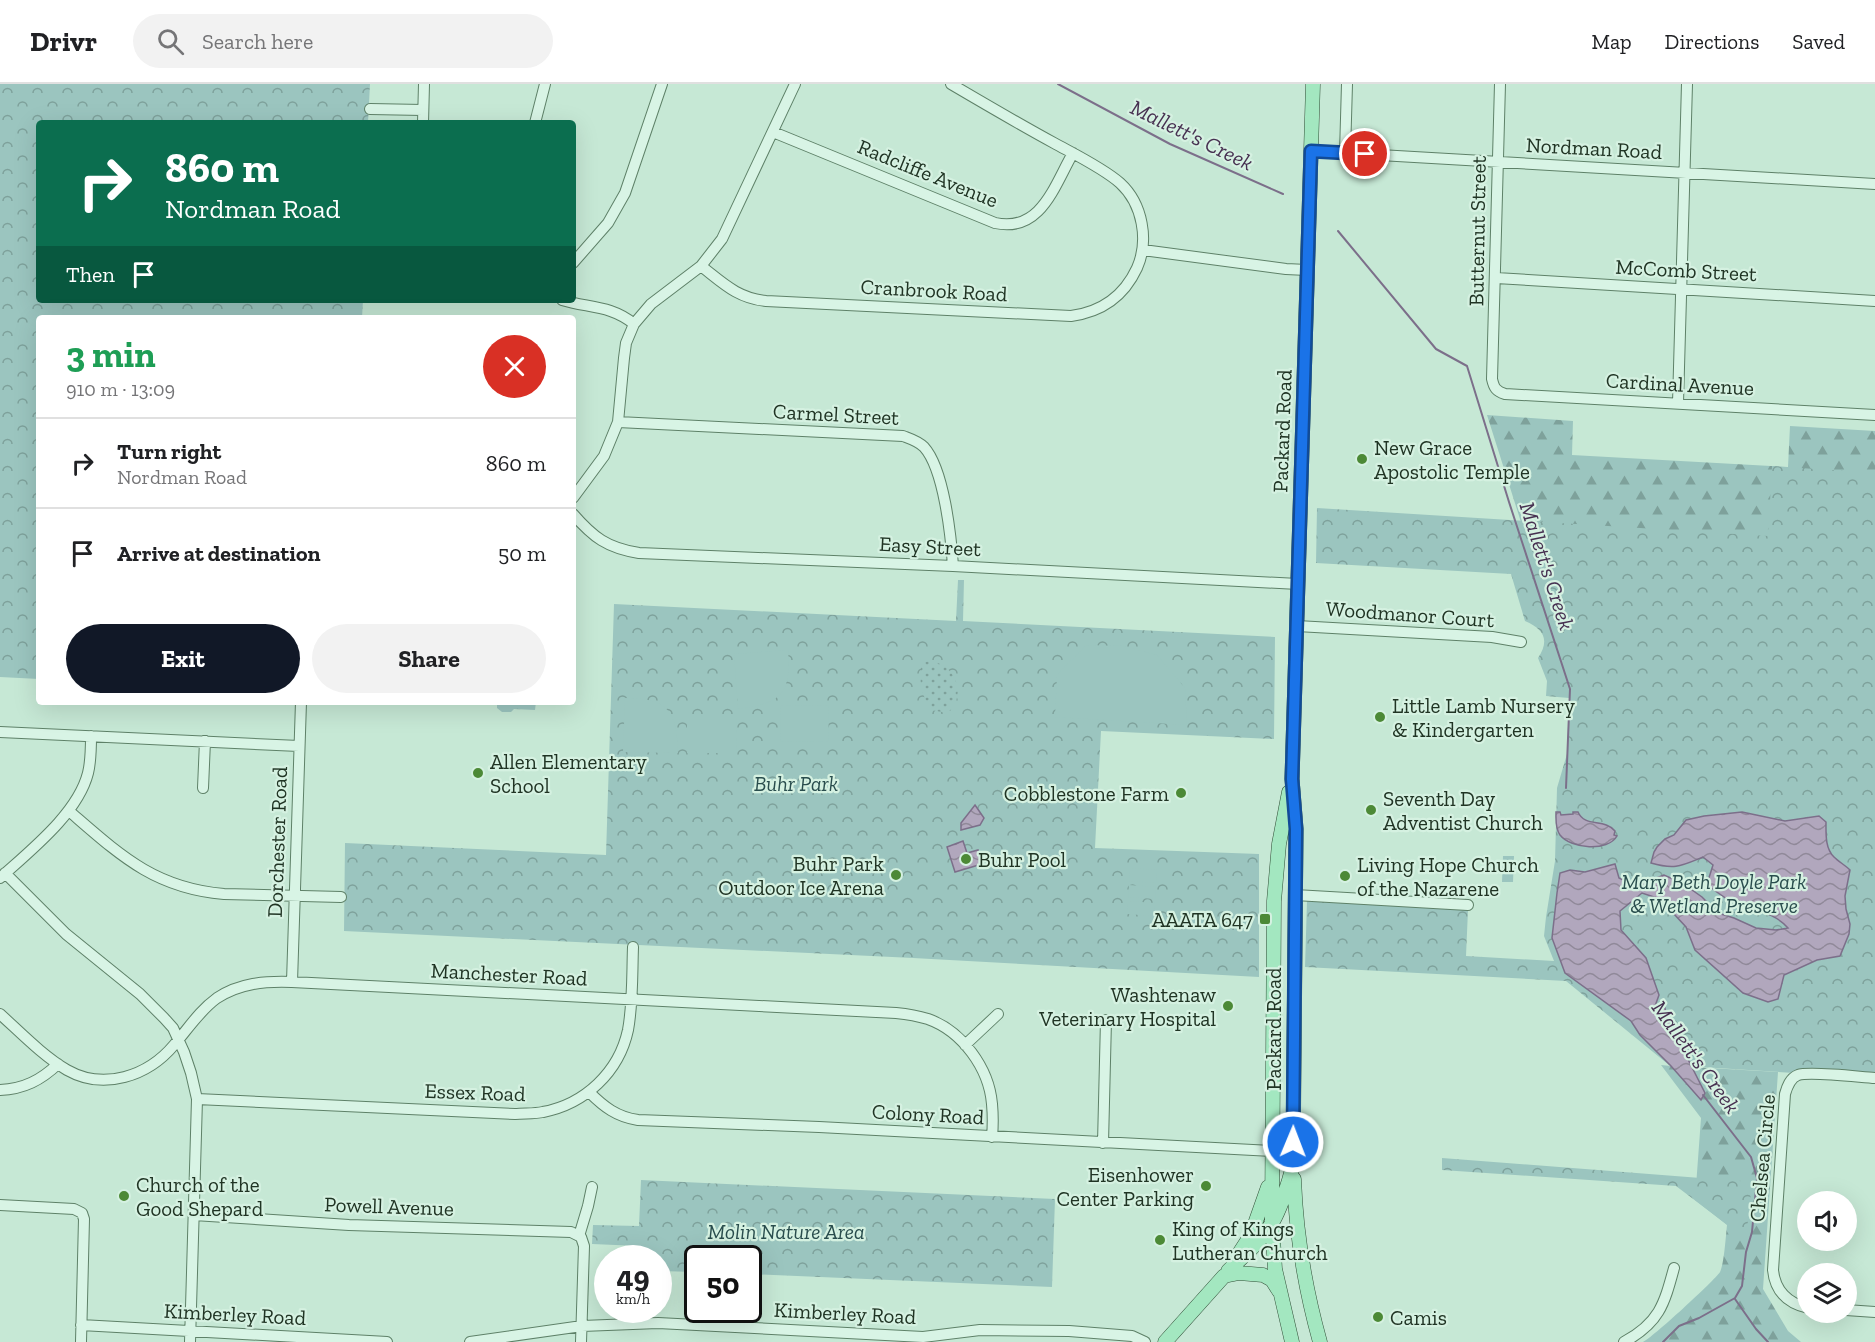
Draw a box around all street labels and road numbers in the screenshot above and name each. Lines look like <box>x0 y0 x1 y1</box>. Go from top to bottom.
street label: Nordman Road <box>1525 132 1663 164</box>
street label: Radcliffe Avenue <box>854 133 1002 213</box>
street label: Butternut Street <box>1463 155 1491 306</box>
street label: McComb Street <box>1615 254 1758 286</box>
street label: Cranbrook Road <box>860 274 1009 306</box>
street label: Cardinal Avenue <box>1605 368 1755 400</box>
street label: Packard Road <box>1267 369 1297 493</box>
street label: Carmel Street <box>772 398 900 430</box>
street label: Easy Street <box>878 531 982 561</box>
street label: Woodmanor Court <box>1325 596 1495 632</box>
street label: Dorchester Road <box>262 766 292 918</box>
street label: Manchester Road <box>430 957 589 991</box>
street label: Packard Road <box>1261 967 1286 1091</box>
street label: Essex Road <box>424 1078 526 1106</box>
street label: Chelsea Circle <box>1744 1093 1780 1223</box>
street label: Colony Road <box>871 1099 985 1129</box>
street label: Powell Avenue <box>324 1191 454 1221</box>
street label: Kimberley Road <box>773 1297 917 1329</box>
street label: Kimberley Road <box>163 1298 307 1330</box>

